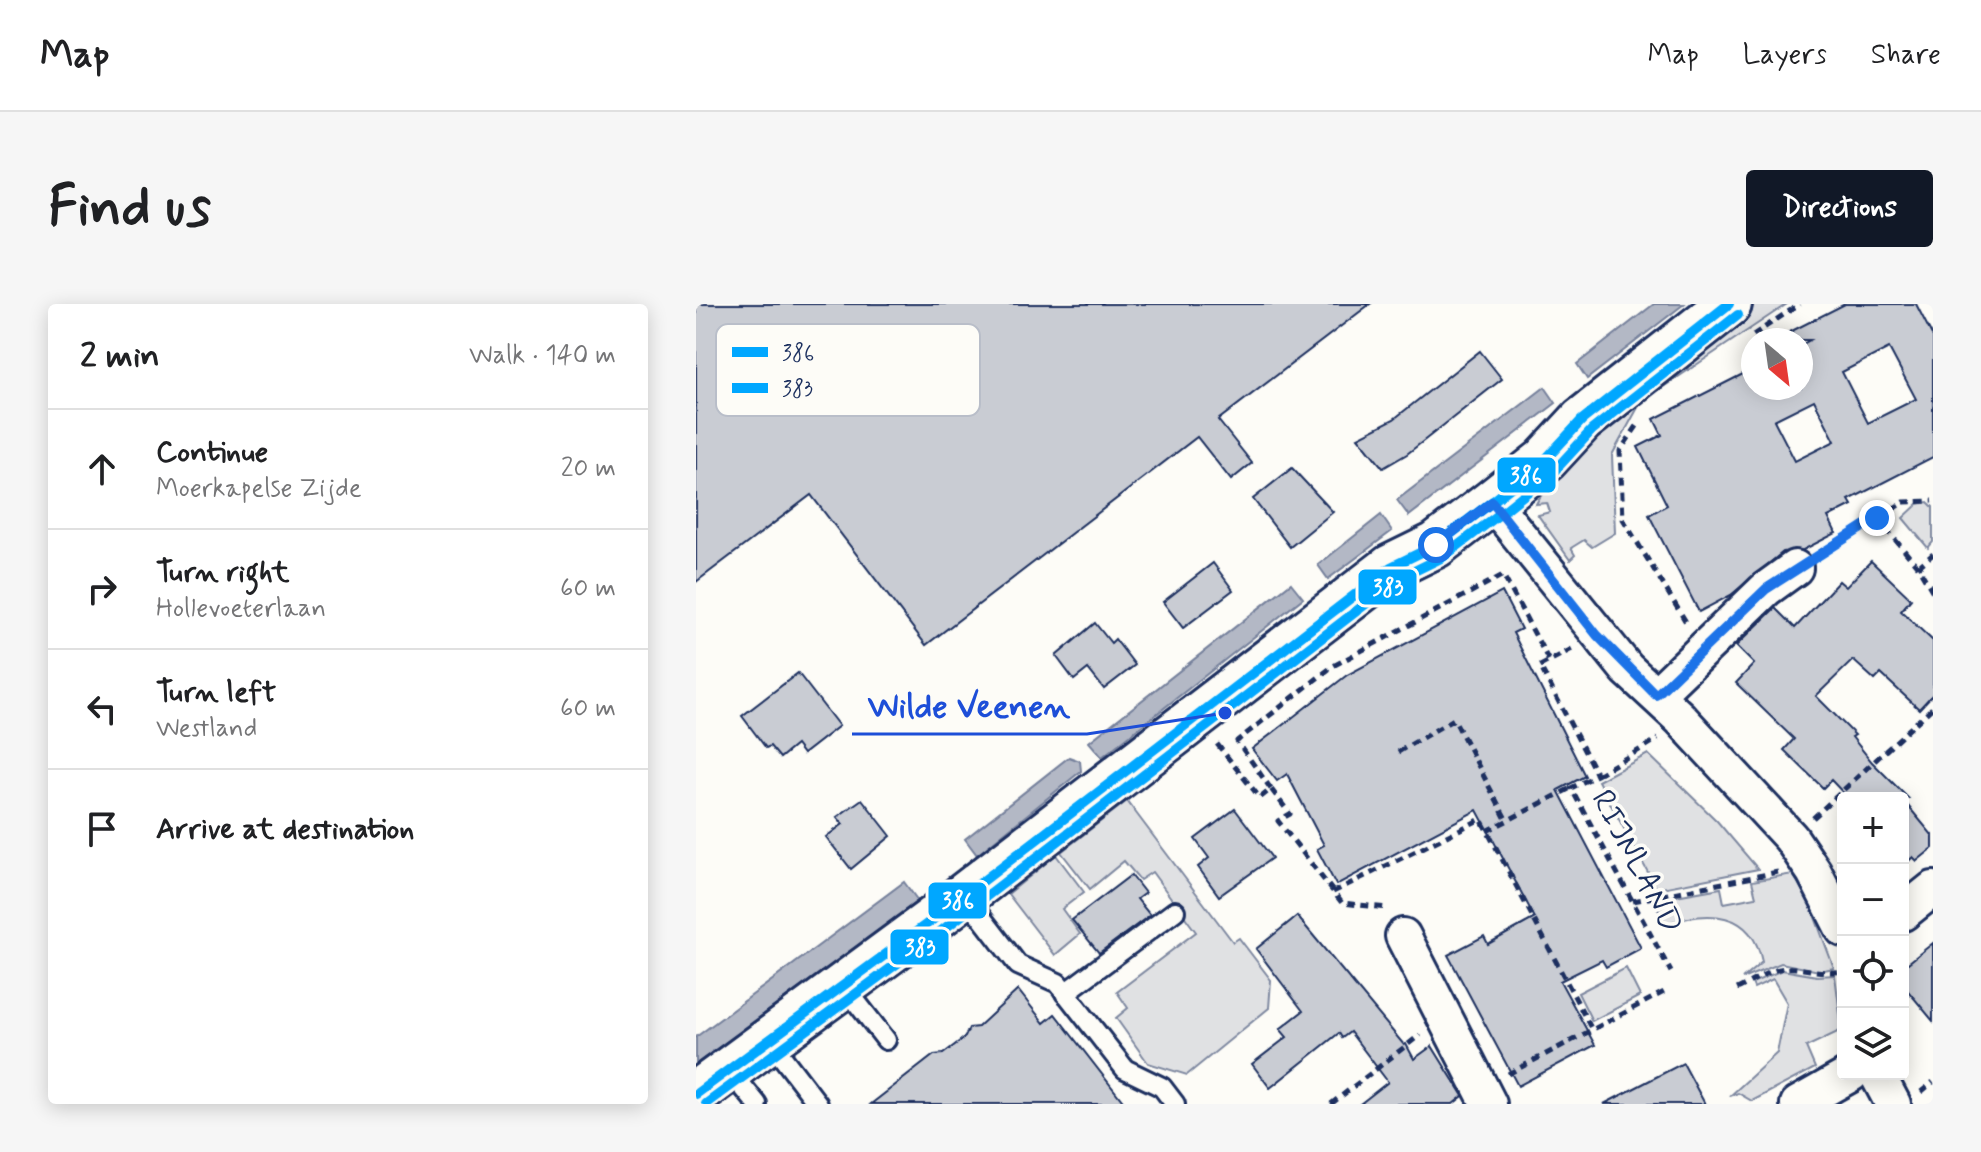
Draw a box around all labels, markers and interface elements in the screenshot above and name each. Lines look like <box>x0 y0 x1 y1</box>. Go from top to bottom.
text: Map <box>40 31 110 80</box>
text: Map <box>1648 37 1699 74</box>
text: Layers <box>1743 37 1827 74</box>
text: Share <box>1871 37 1941 74</box>
button: Directions <box>1746 170 1933 247</box>
text: Find us <box>48 172 211 245</box>
legend <box>716 324 980 416</box>
north arrow <box>1741 328 1813 400</box>
text: 2 min <box>80 334 160 379</box>
text: Walk · 140 m <box>469 339 616 373</box>
text: 386 <box>782 340 814 368</box>
text: 383 <box>782 376 813 404</box>
text: Continue <box>156 433 268 472</box>
icon: ahead <box>80 447 124 491</box>
text: 20 m <box>561 452 616 486</box>
line badge: 386 <box>1496 456 1557 494</box>
text: 386 <box>1510 463 1542 491</box>
text: Moerkapelse Zijde <box>156 472 362 506</box>
route end <box>1859 500 1895 536</box>
route start <box>1418 527 1454 563</box>
text: Turn right <box>156 553 289 592</box>
icon: right <box>80 567 124 611</box>
line badge: 383 <box>1357 568 1418 606</box>
text: 60 m <box>560 572 616 606</box>
text: 383 <box>1373 575 1404 603</box>
text: Hollevoeterlaan <box>156 592 326 626</box>
text: Turn left <box>156 673 276 712</box>
callout: Wilde Veenen <box>852 676 1087 734</box>
text: Wilde Veenen <box>868 685 1071 730</box>
icon: left <box>80 687 124 731</box>
text: 60 m <box>560 692 616 726</box>
text: Westland <box>156 712 257 746</box>
street label: RIJNLAND <box>1581 783 1692 941</box>
map controls <box>1837 792 1909 1080</box>
button: + <box>1837 792 1909 864</box>
icon: arrive <box>80 807 124 851</box>
text: Arrive at destination <box>156 810 414 849</box>
button: − <box>1837 864 1909 936</box>
line badge: 386 <box>927 881 988 920</box>
text: 386 <box>942 888 974 916</box>
line badge: 383 <box>889 928 950 966</box>
text: 383 <box>905 935 936 963</box>
button: locate <box>1837 936 1909 1008</box>
button: layers <box>1837 1008 1909 1080</box>

